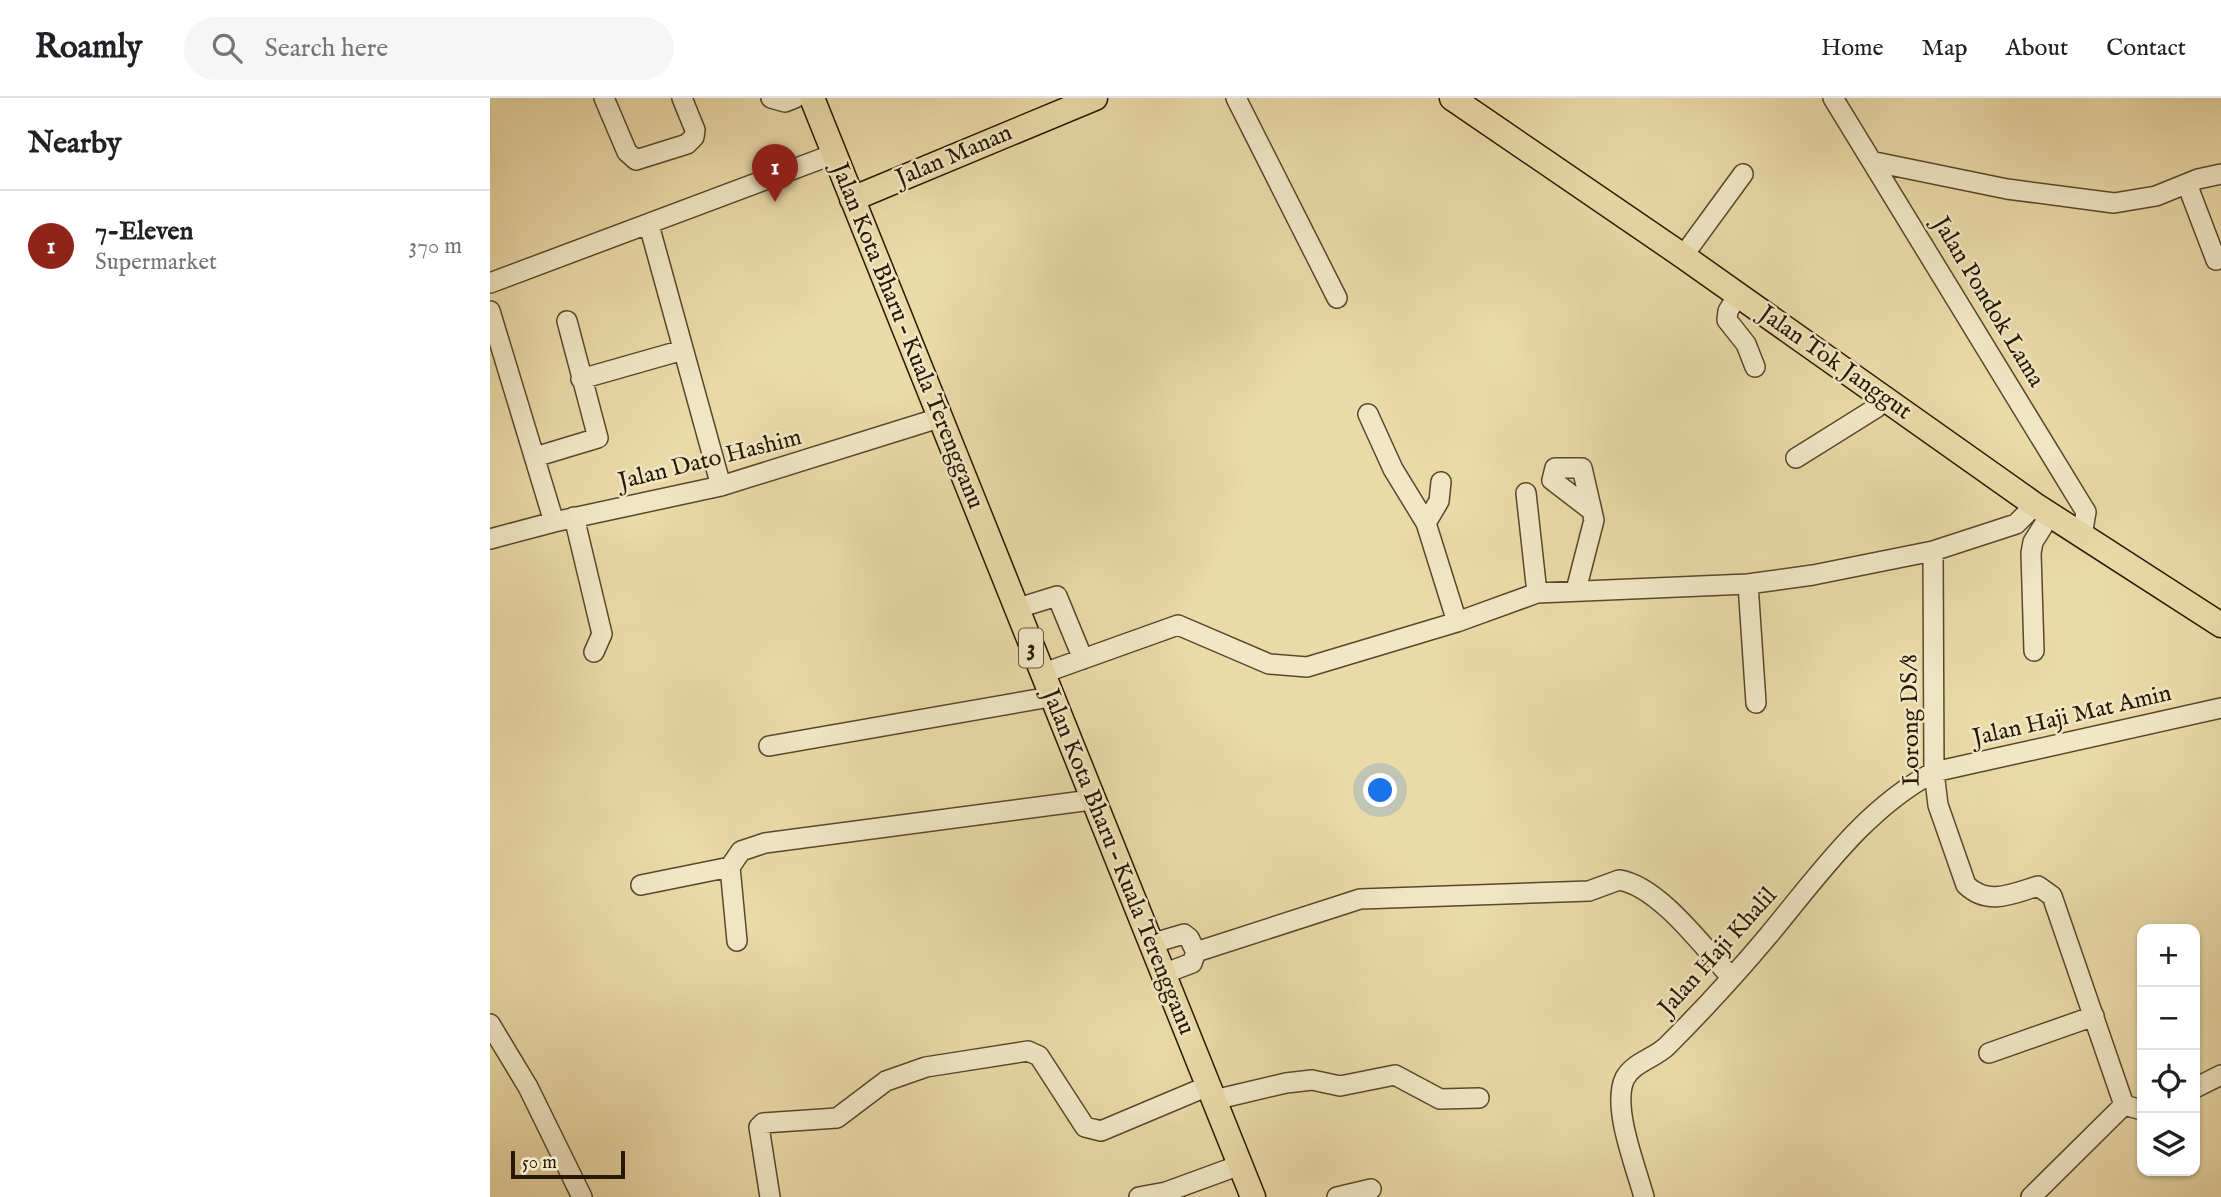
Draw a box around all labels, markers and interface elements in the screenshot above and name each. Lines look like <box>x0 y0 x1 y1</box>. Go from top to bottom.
search box <box>184 17 674 80</box>
text: Roamly <box>35 27 142 69</box>
icon: search <box>208 29 246 67</box>
text: Search here <box>264 32 388 65</box>
text: Home <box>1821 33 1884 64</box>
text: Map <box>1922 33 1968 64</box>
text: About <box>2006 33 2068 64</box>
text: Contact <box>2106 33 2186 64</box>
street label: Jalan Manan <box>888 118 1017 196</box>
text: Nearby <box>28 125 121 163</box>
pin: 1 <box>752 144 798 202</box>
street label: Jalan Kota Bharu – Kuala Terengganu <box>822 156 991 513</box>
street label: Jalan Pondok Lama <box>1923 208 2051 393</box>
text: 7-Eleven <box>95 215 193 248</box>
text: 1 <box>47 232 55 261</box>
text: 370 m <box>409 232 462 261</box>
text: Supermarket <box>95 248 217 277</box>
street label: Jalan Tok Janggut <box>1750 297 1918 427</box>
street label: Jalan Dato Hashim <box>612 422 805 498</box>
road number: 3 <box>1019 628 1043 668</box>
street label: Lorong DS/8 <box>1894 654 1928 786</box>
street label: Jalan Haji Mat Amin <box>1967 678 2175 755</box>
street label: Jalan Kota Bharu – Kuala Terengganu <box>1033 682 1202 1039</box>
your location <box>1363 773 1397 807</box>
street label: Jalan Haji Khalil <box>1650 881 1784 1025</box>
map controls <box>2137 924 2200 1176</box>
button: + <box>2137 924 2200 987</box>
button: − <box>2137 987 2200 1050</box>
button: locate <box>2137 1050 2200 1113</box>
button: layers <box>2137 1113 2200 1176</box>
scale bar <box>511 1148 625 1180</box>
text: 50 m <box>522 1151 557 1175</box>

